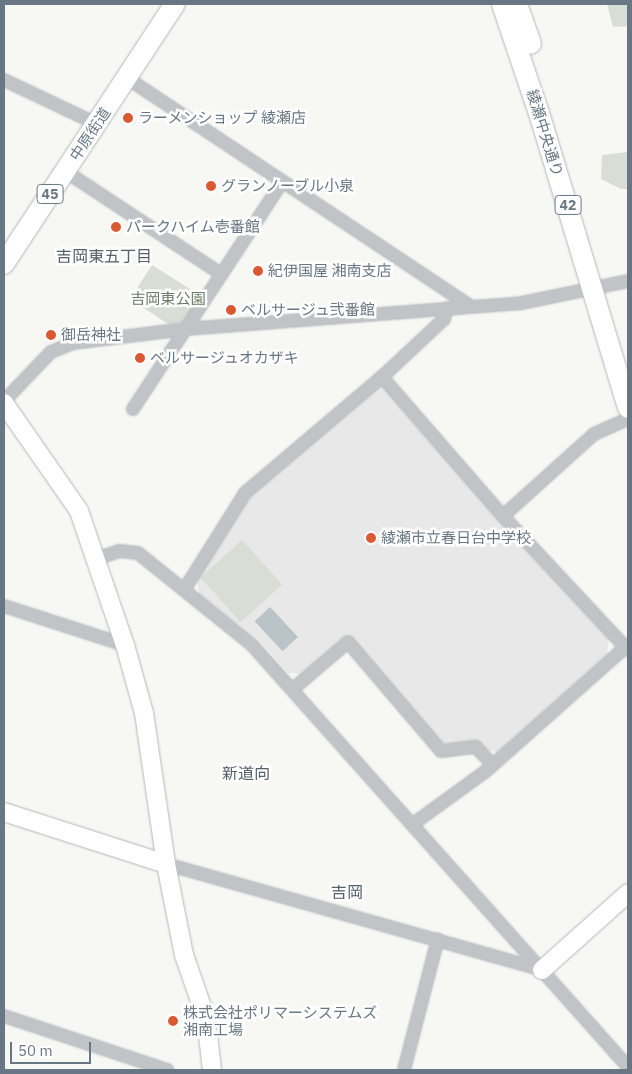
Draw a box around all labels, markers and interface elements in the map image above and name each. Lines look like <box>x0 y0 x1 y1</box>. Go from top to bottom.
street label: 綾瀬中央通り <box>523 87 567 179</box>
street label: 中原街道 <box>66 104 114 164</box>
place label: ラーメンショップ 綾瀬店 <box>138 109 307 127</box>
marker: ラーメンショップ 綾瀬店 <box>122 112 134 124</box>
place label: グランノーブル小泉 <box>221 177 356 195</box>
marker: グランノーブル小泉 <box>205 180 217 192</box>
road number: 45 <box>36 182 64 205</box>
road number: 42 <box>554 194 582 216</box>
place label: パークハイム壱番館 <box>126 218 261 236</box>
marker: パークハイム壱番館 <box>110 221 122 233</box>
district label: 吉岡東五丁目 <box>56 246 152 266</box>
place label: 紀伊国屋 湘南支店 <box>268 262 392 280</box>
marker: 紀伊国屋 湘南支店 <box>252 265 264 277</box>
park label: 吉岡東公園 <box>131 290 205 308</box>
place label: ベルサージュ弐番館 <box>241 301 376 319</box>
marker: ベルサージュ弐番館 <box>225 304 237 316</box>
place label: 御岳神社 <box>61 326 121 344</box>
marker: 御岳神社 <box>45 329 57 341</box>
place label: ベルサージュオカザキ <box>150 349 300 367</box>
marker: ベルサージュオカザキ <box>134 352 146 364</box>
place label: 綾瀬市立春日台中学校 <box>381 529 531 547</box>
marker: 綾瀬市立春日台中学校 <box>365 532 377 544</box>
district label: 新道向 <box>222 763 270 783</box>
district label: 吉岡 <box>331 882 363 902</box>
place label: 株式会社ポリマーシステムズ 湘南工場 <box>183 1003 378 1038</box>
marker: 株式会社ポリマーシステムズ 湘南工場 <box>167 1015 179 1027</box>
scale bar <box>12 1032 94 1064</box>
text: 50 m <box>18 1041 53 1060</box>

